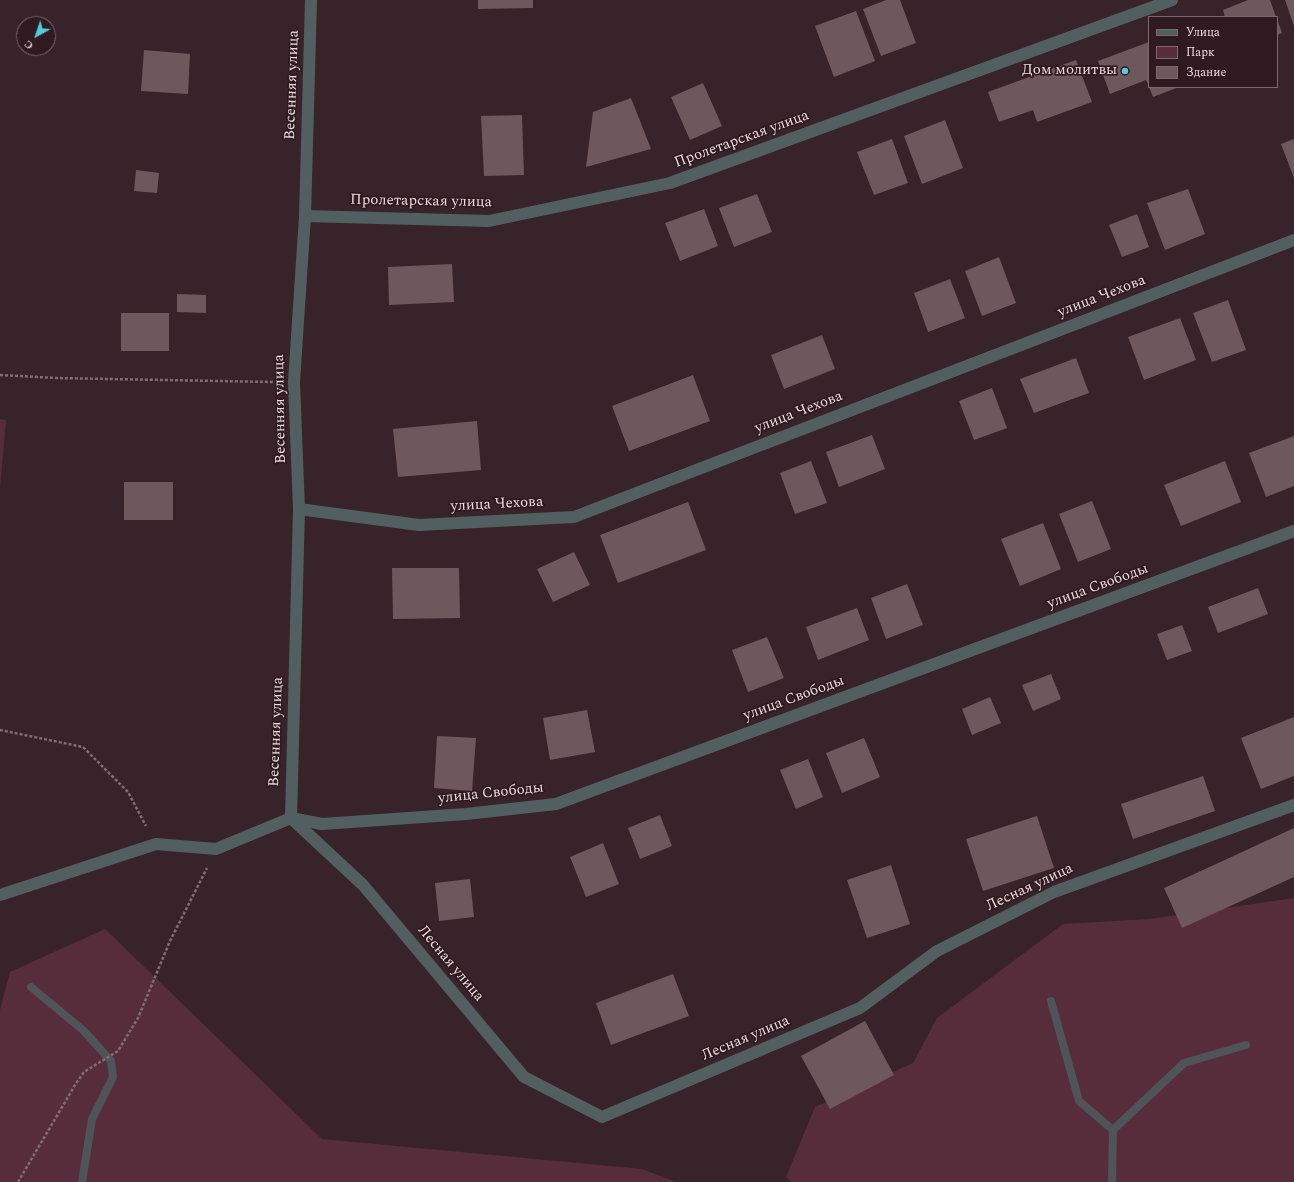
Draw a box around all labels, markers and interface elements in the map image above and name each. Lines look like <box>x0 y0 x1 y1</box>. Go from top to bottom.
north arrow <box>16 16 56 56</box>
legend <box>1148 16 1278 88</box>
text: Улица <box>1186 23 1220 42</box>
street label: Весенняя улица <box>282 30 304 140</box>
text: С <box>20 36 37 54</box>
text: Парк <box>1186 43 1215 62</box>
place label: Дом молитвы <box>1022 62 1117 80</box>
text: Здание <box>1186 63 1226 82</box>
marker: Дом молитвы <box>1120 66 1130 76</box>
street label: Пролетарская улица <box>672 107 812 173</box>
street label: Пролетарская улица <box>350 192 492 212</box>
street label: улица Чехова <box>1055 272 1149 322</box>
street label: Весенняя улица <box>271 354 291 464</box>
street label: улица Чехова <box>752 388 846 438</box>
street label: улица Чехова <box>450 494 544 516</box>
street label: улица Свободы <box>1045 560 1151 614</box>
street label: улица Свободы <box>741 672 847 726</box>
street label: Весенняя улица <box>266 677 288 787</box>
street label: улица Свободы <box>437 780 545 808</box>
street label: Лесная улица <box>984 860 1076 916</box>
street label: Лесная улица <box>413 922 487 1006</box>
street label: Лесная улица <box>699 1012 793 1066</box>

